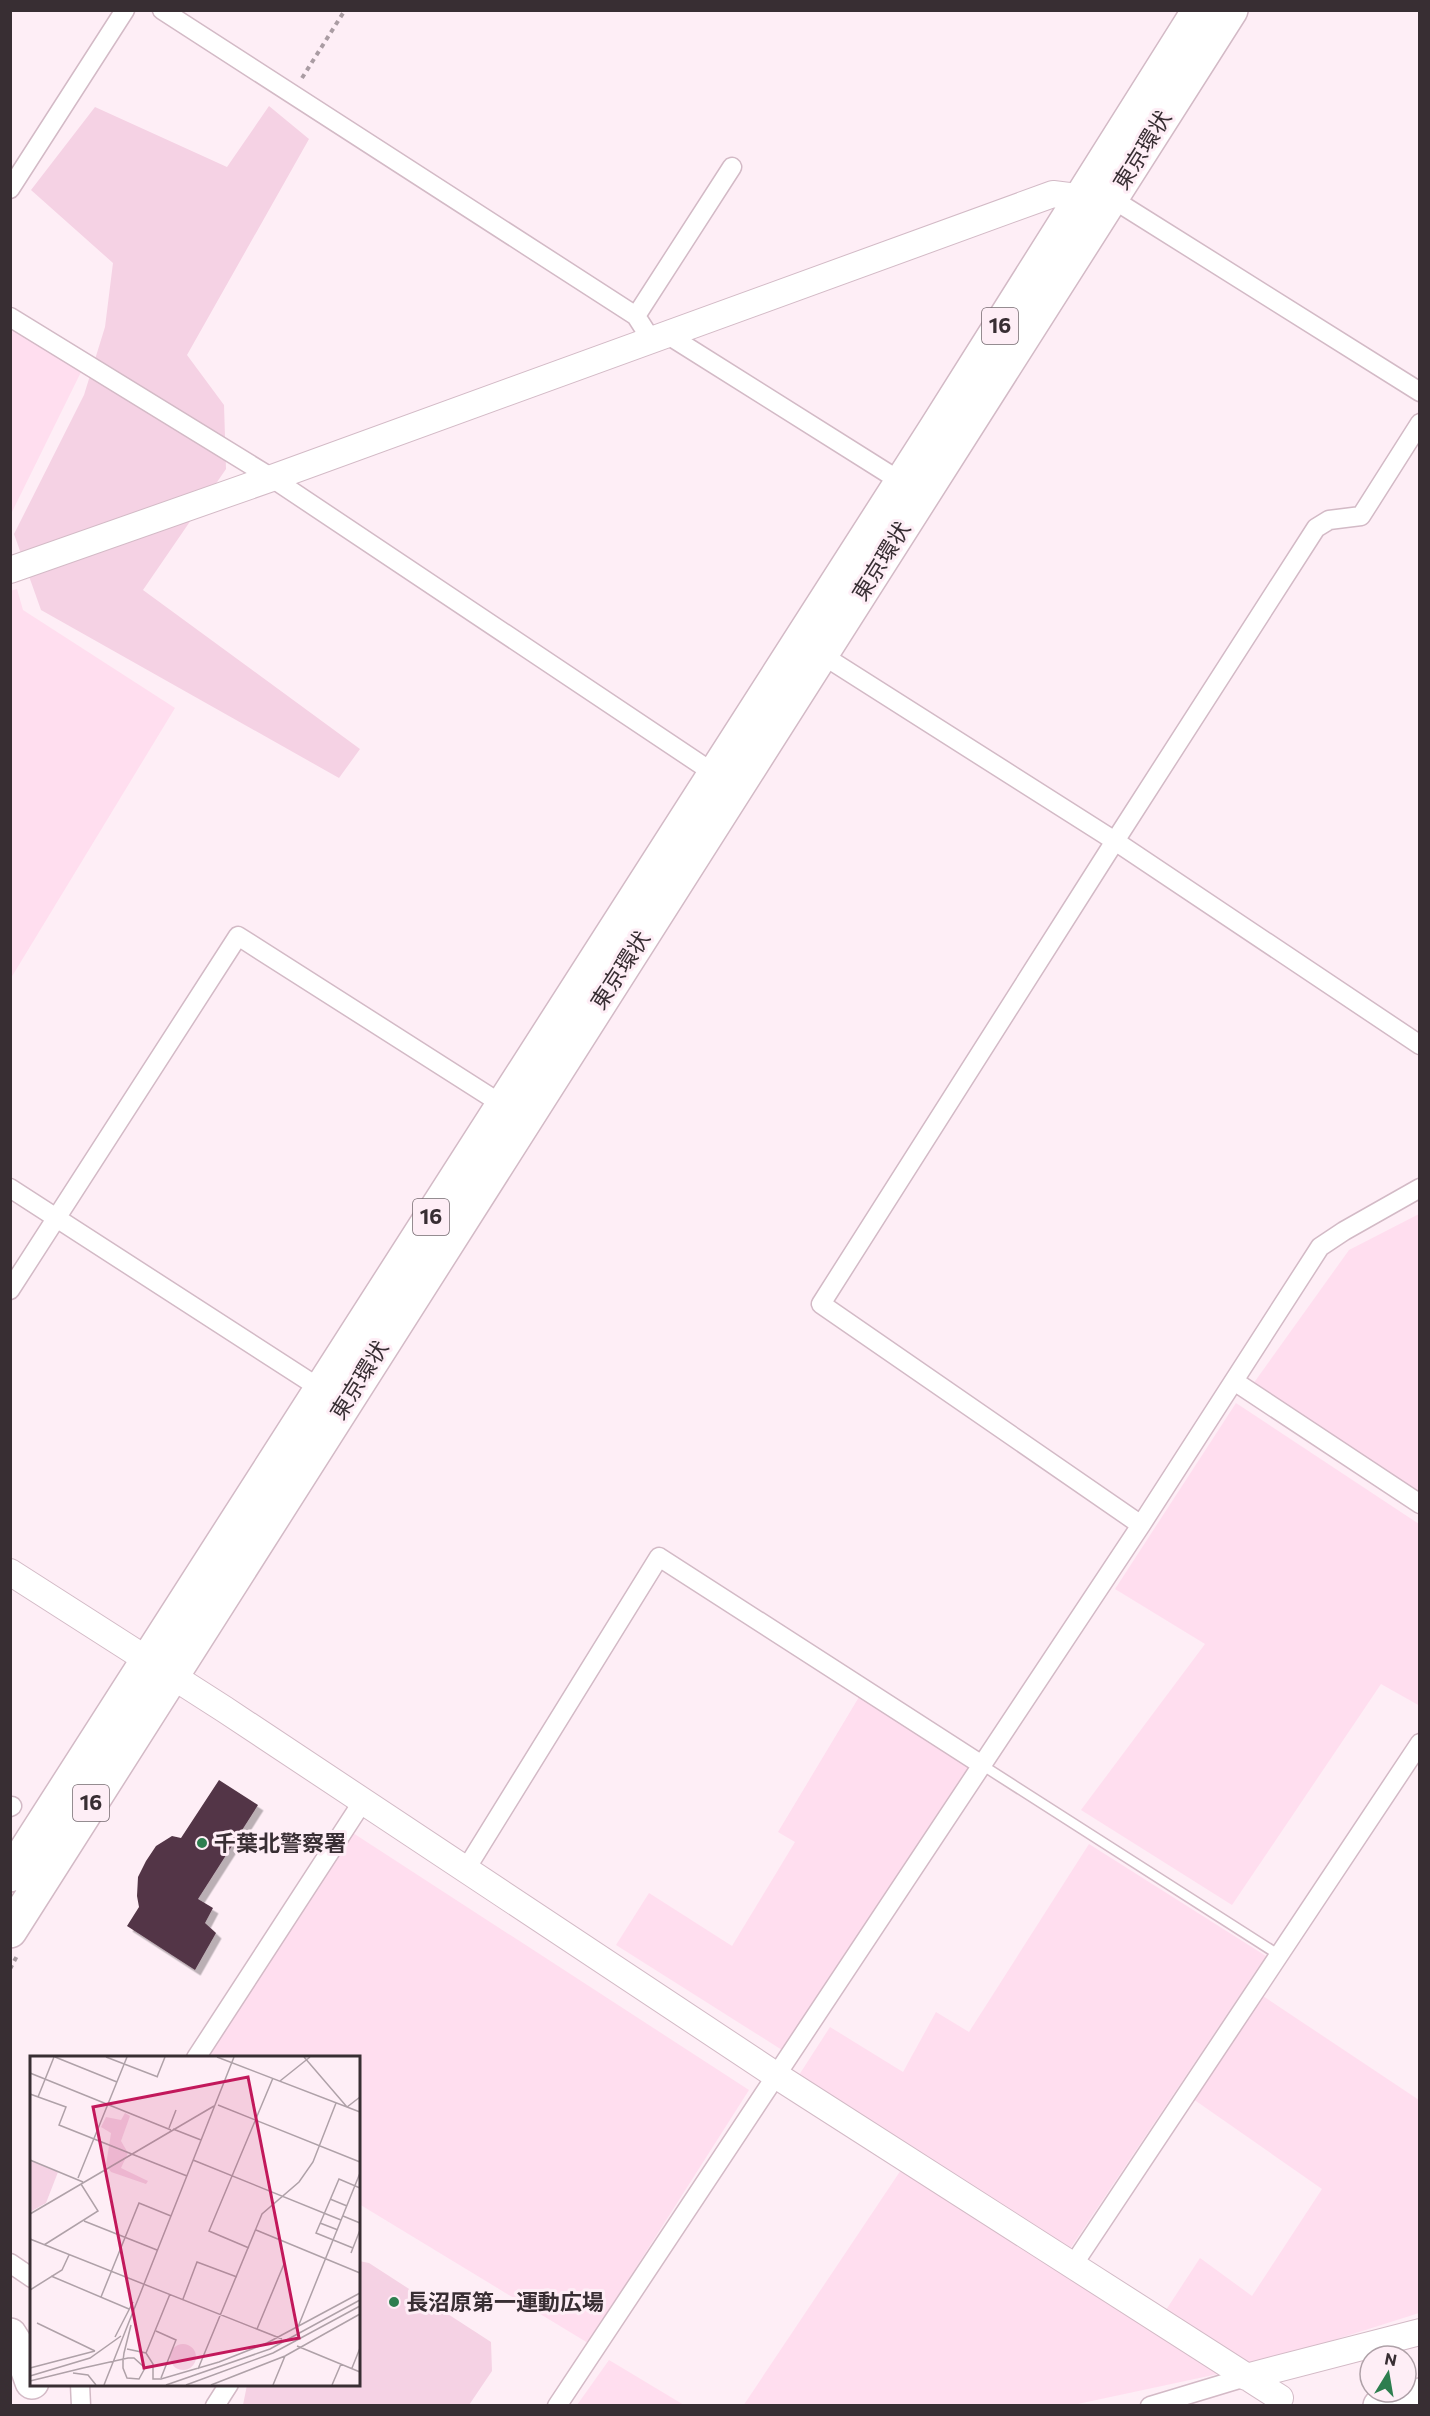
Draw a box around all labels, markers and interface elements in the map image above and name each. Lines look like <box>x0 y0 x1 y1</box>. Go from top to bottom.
street label: 東京環状 <box>1107 105 1176 194</box>
road number: 16 <box>982 308 1018 344</box>
street label: 東京環状 <box>846 516 915 605</box>
street label: 東京環状 <box>584 925 655 1014</box>
road number: 16 <box>413 1199 449 1235</box>
street label: 東京環状 <box>324 1335 393 1424</box>
road number: 16 <box>73 1785 109 1821</box>
place label: 千葉北警察署 <box>214 1829 346 1856</box>
marker: 千葉北警察署 <box>195 1836 209 1850</box>
inset map <box>30 2056 360 2386</box>
place label: 長沼原第一運動広場 <box>406 2288 604 2315</box>
marker: 長沼原第一運動広場 <box>387 2295 401 2309</box>
north arrow <box>1358 2344 1418 2404</box>
text: N <box>1383 2348 1399 2369</box>

